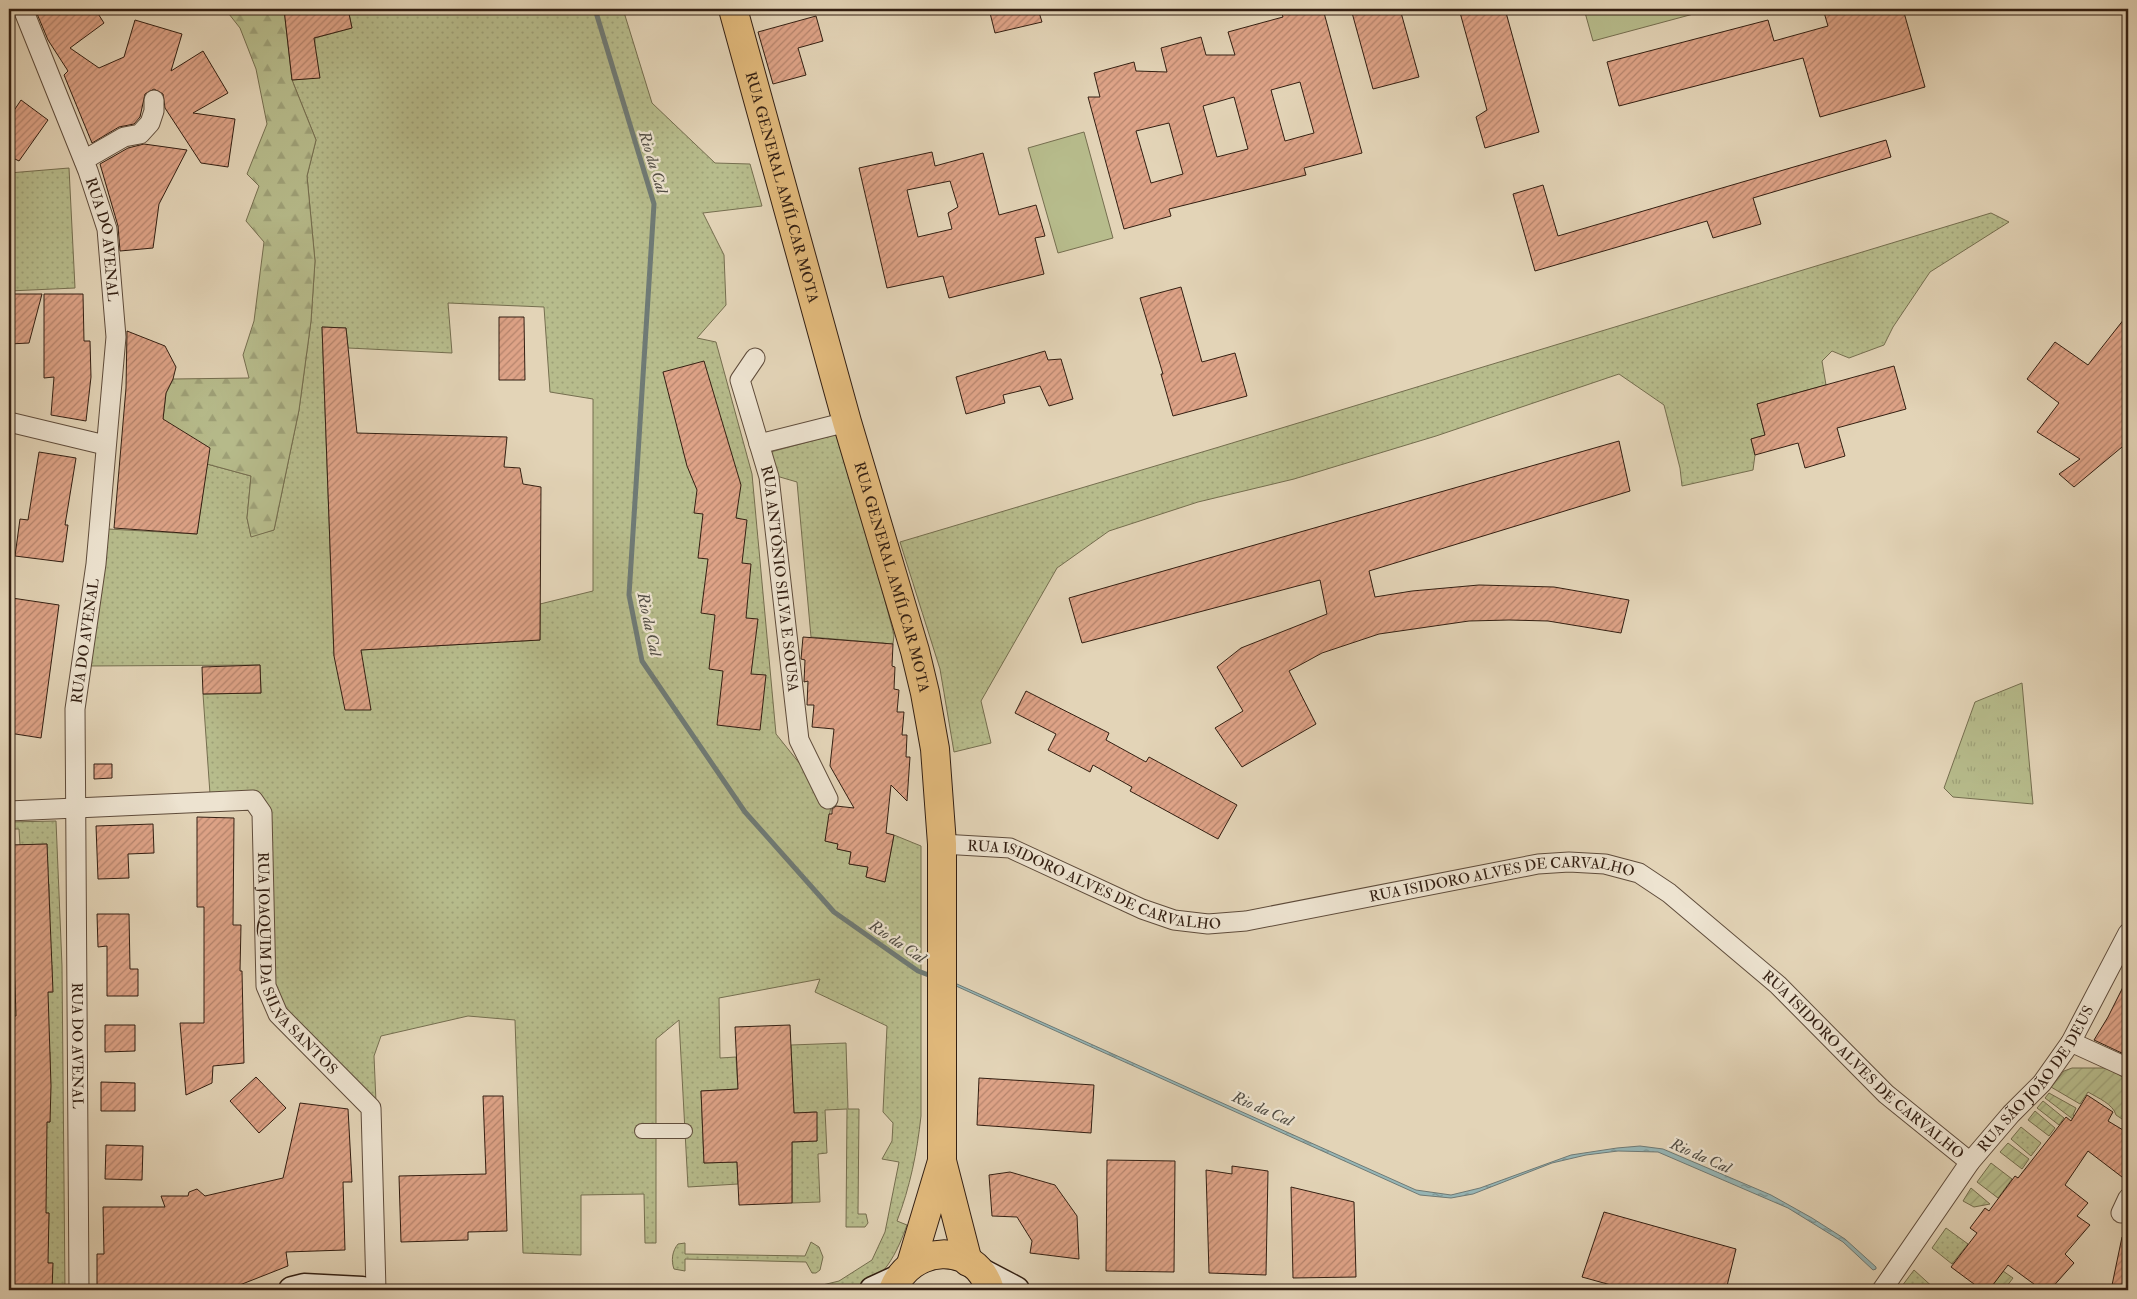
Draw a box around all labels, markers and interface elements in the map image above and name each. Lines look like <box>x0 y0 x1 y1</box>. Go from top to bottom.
street label: RUA GENERAL AMÍLCAR MOTA <box>741 70 823 306</box>
water label: Rio da Cal <box>634 128 672 197</box>
street label: RUA DO AVENAL <box>81 175 122 302</box>
street label: RUA GENERAL AMÍLCAR MOTA <box>849 460 934 695</box>
street label: RUA ANTÓNIO SILVA E SOUSA <box>756 463 802 693</box>
street label: RUA DO AVENAL <box>67 577 104 705</box>
water label: Rio da Cal <box>632 590 666 659</box>
street label: RUA ISIDORO ALVES DE CARVALHO <box>967 837 1222 934</box>
street label: RUA JOAQUIM DA SILVA SANTOS <box>253 852 342 1079</box>
street label: RUA ISIDORO ALVES DE CARVALHO <box>1368 853 1637 907</box>
water label: Rio da Cal <box>864 915 931 969</box>
street label: RUA ISIDORO ALVES DE CARVALHO <box>1758 967 1968 1163</box>
street label: RUA DO AVENAL <box>67 982 87 1109</box>
street label: RUA SÃO JOÃO DE DEUS <box>1974 1002 2098 1156</box>
water label: Rio da Cal <box>1228 1086 1297 1132</box>
water label: Rio da Cal <box>1666 1133 1735 1179</box>

